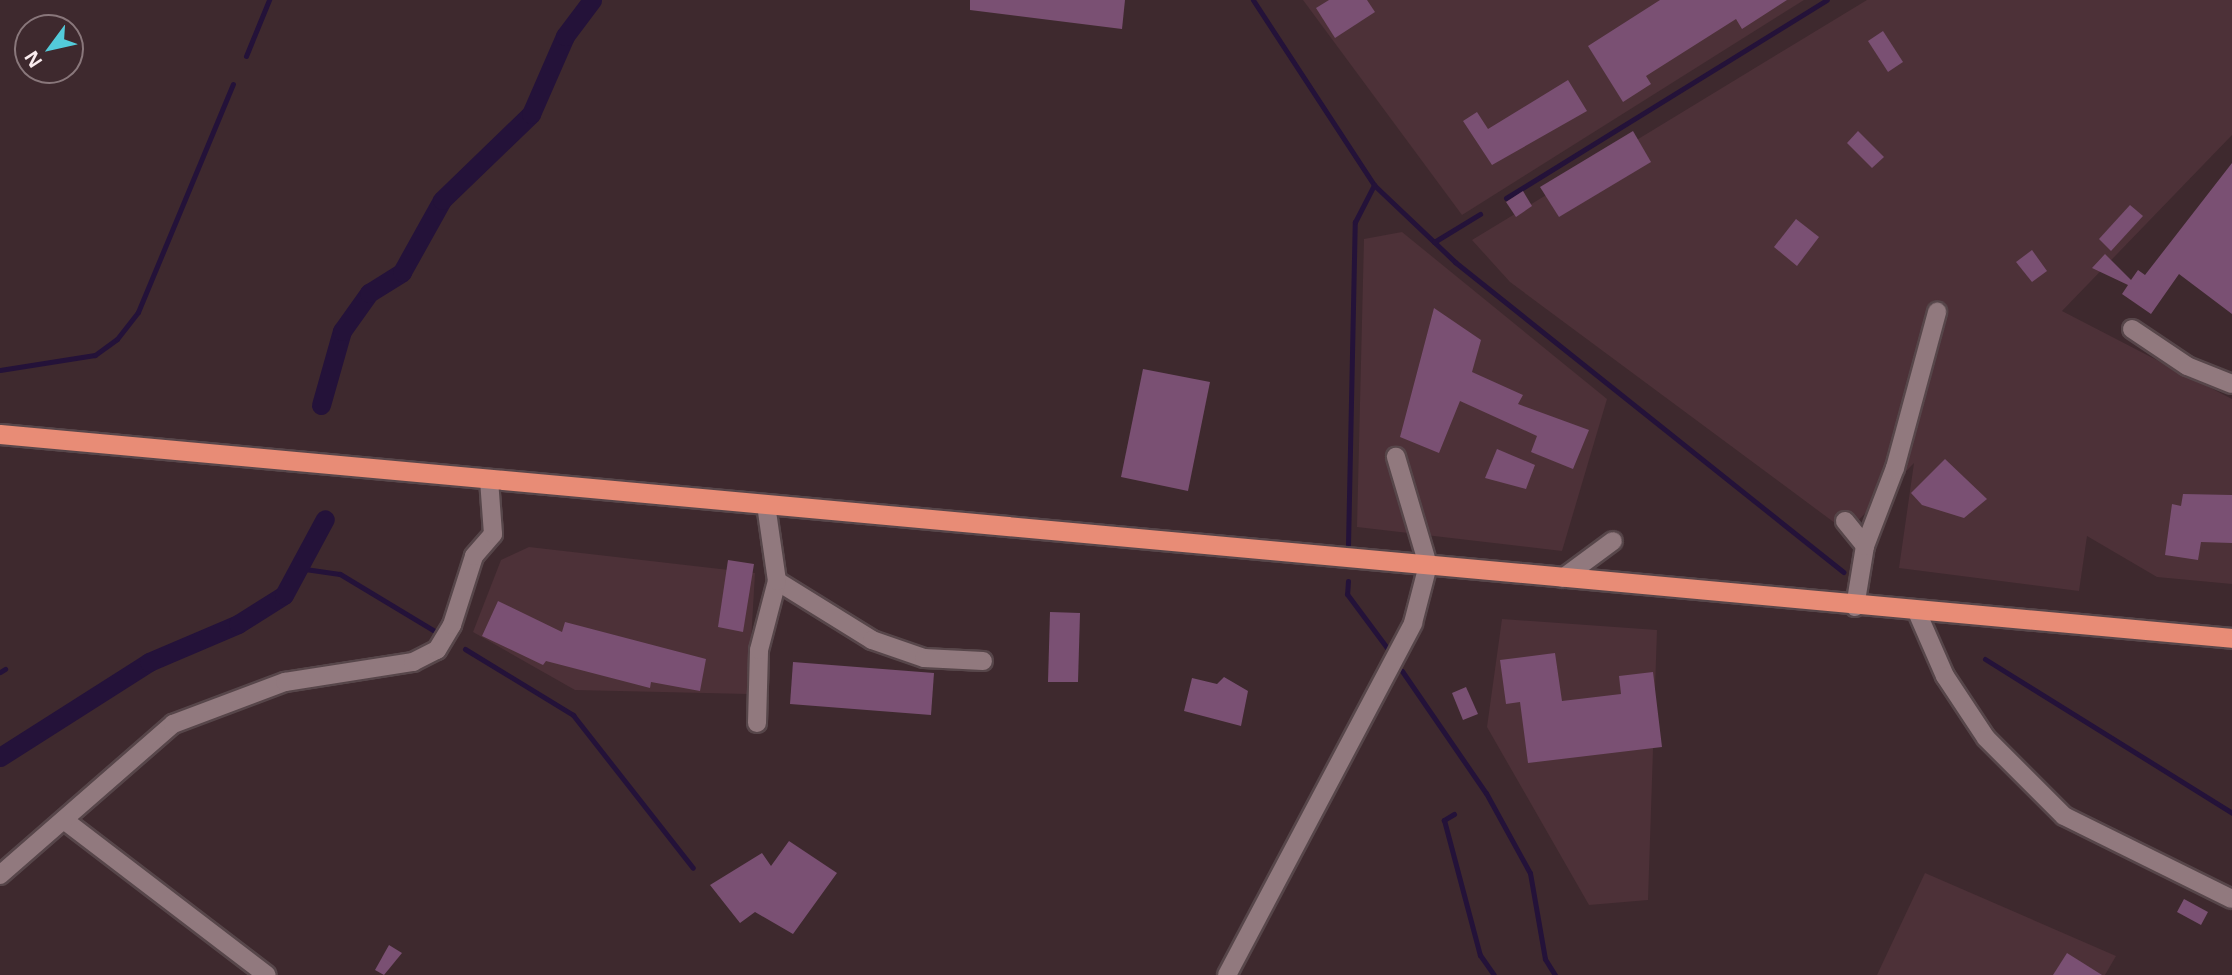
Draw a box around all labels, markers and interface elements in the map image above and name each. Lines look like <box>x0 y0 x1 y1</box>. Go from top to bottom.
north arrow <box>14 14 84 84</box>
text: N <box>18 46 48 73</box>

